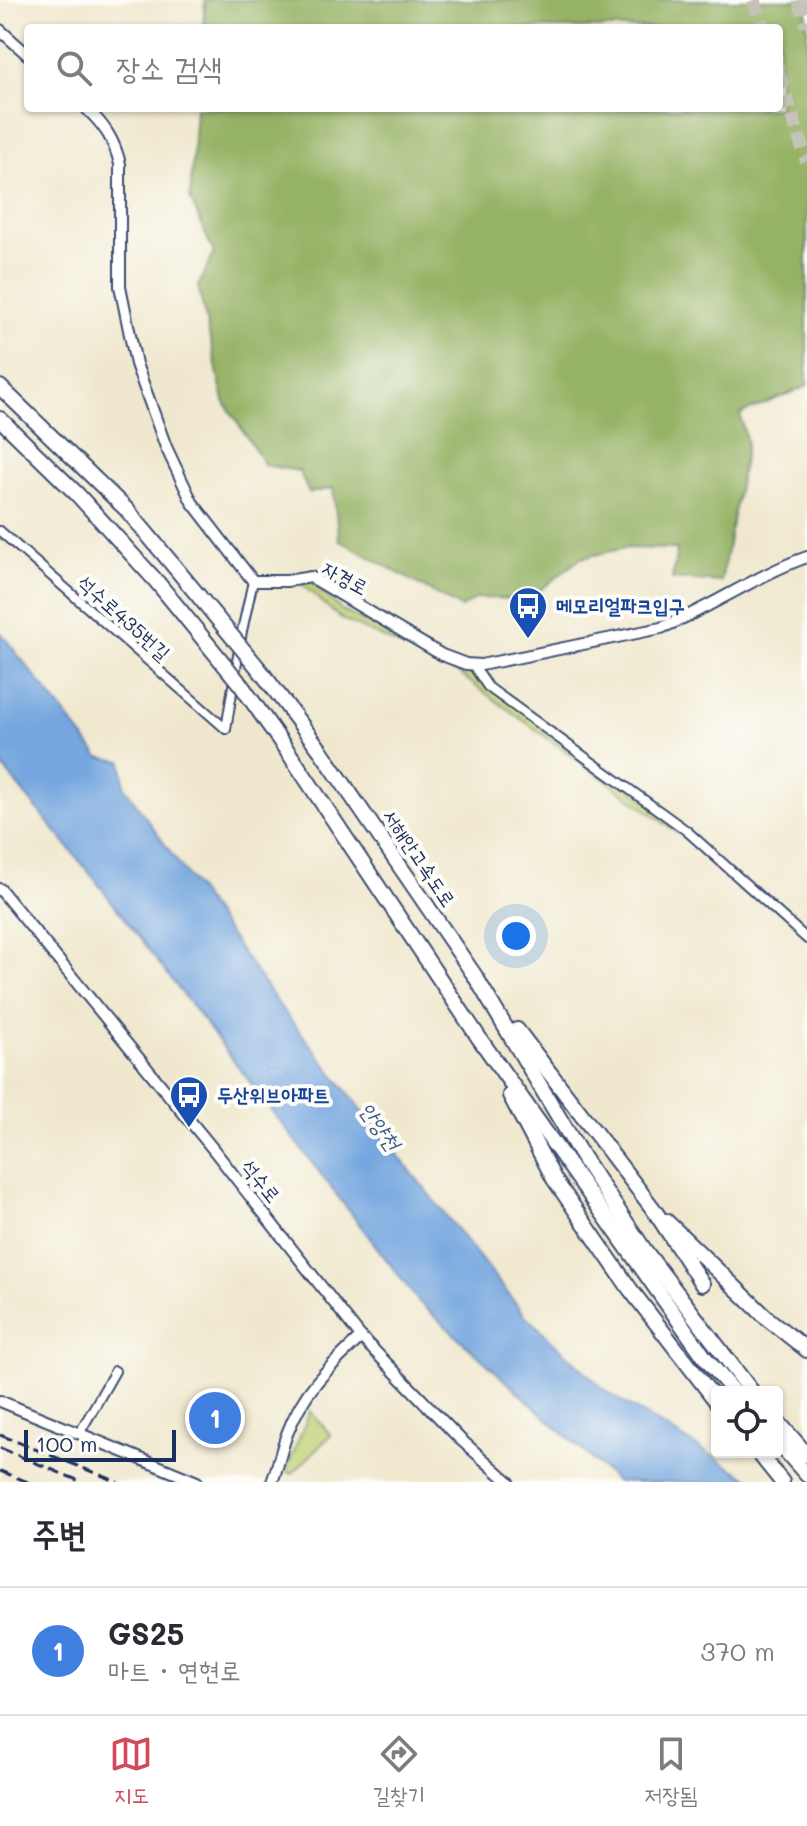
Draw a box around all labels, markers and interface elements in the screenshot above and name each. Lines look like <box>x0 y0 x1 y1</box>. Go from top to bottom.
search box <box>24 24 783 112</box>
icon: search <box>52 46 96 90</box>
text: 장소 검색 <box>116 47 222 87</box>
street label: 자경로 <box>318 554 373 600</box>
street label: 석수로435번길 <box>73 569 176 666</box>
bus stop icon: 메모리얼파크입구 <box>507 585 549 640</box>
place label: 메모리얼파크입구 <box>556 592 685 618</box>
street label: 서해안고속도로 <box>378 803 462 911</box>
your location <box>496 916 536 956</box>
bus stop icon: 두산위브아파트 <box>168 1074 210 1129</box>
place label: 두산위브아파트 <box>217 1081 330 1107</box>
water label: 안양천 <box>353 1096 409 1158</box>
street label: 석수로 <box>236 1153 287 1207</box>
map controls <box>711 1386 783 1458</box>
button: locate <box>711 1386 783 1458</box>
pin: 1 <box>189 1388 241 1448</box>
scale bar <box>24 1426 176 1462</box>
text: 100 m <box>36 1429 98 1458</box>
text: 주변 <box>32 1510 87 1555</box>
text: GS25 <box>108 1613 184 1653</box>
text: 1 <box>52 1634 64 1668</box>
text: 370 m <box>700 1634 775 1668</box>
text: 마트 · 연현로 <box>108 1653 241 1687</box>
tab: 지도 <box>109 1732 153 1810</box>
tab: 길찾기 <box>372 1732 425 1810</box>
tab: 저장됨 <box>644 1732 698 1810</box>

